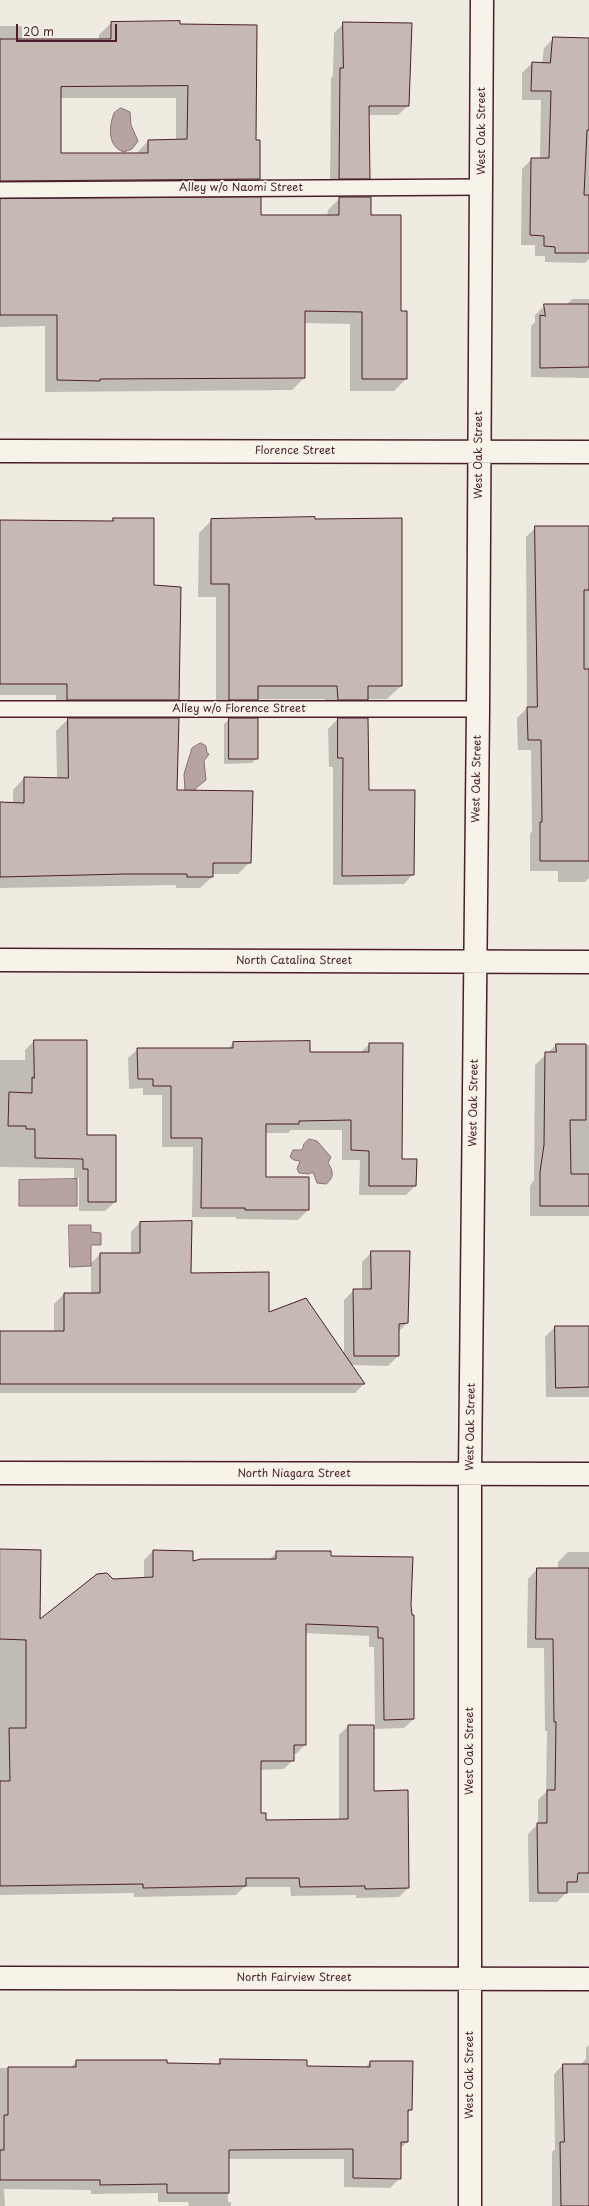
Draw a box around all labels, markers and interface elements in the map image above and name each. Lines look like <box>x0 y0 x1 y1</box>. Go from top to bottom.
scale bar <box>18 16 119 42</box>
text: 20 m <box>23 22 54 40</box>
street label: West Oak Street <box>475 87 489 175</box>
street label: Alley w/o Naomi Street <box>179 181 303 195</box>
street label: West Oak Street <box>472 411 486 499</box>
street label: Florence Street <box>255 444 335 458</box>
street label: Alley w/o Florence Street <box>172 702 306 716</box>
street label: West Oak Street <box>470 735 484 823</box>
street label: North Catalina Street <box>236 954 352 968</box>
street label: West Oak Street <box>467 1059 481 1147</box>
street label: West Oak Street <box>464 1383 478 1471</box>
street label: North Niagara Street <box>237 1467 351 1481</box>
street label: West Oak Street <box>463 1707 477 1795</box>
street label: North Fairview Street <box>237 1971 351 1985</box>
street label: West Oak Street <box>463 2031 477 2119</box>

